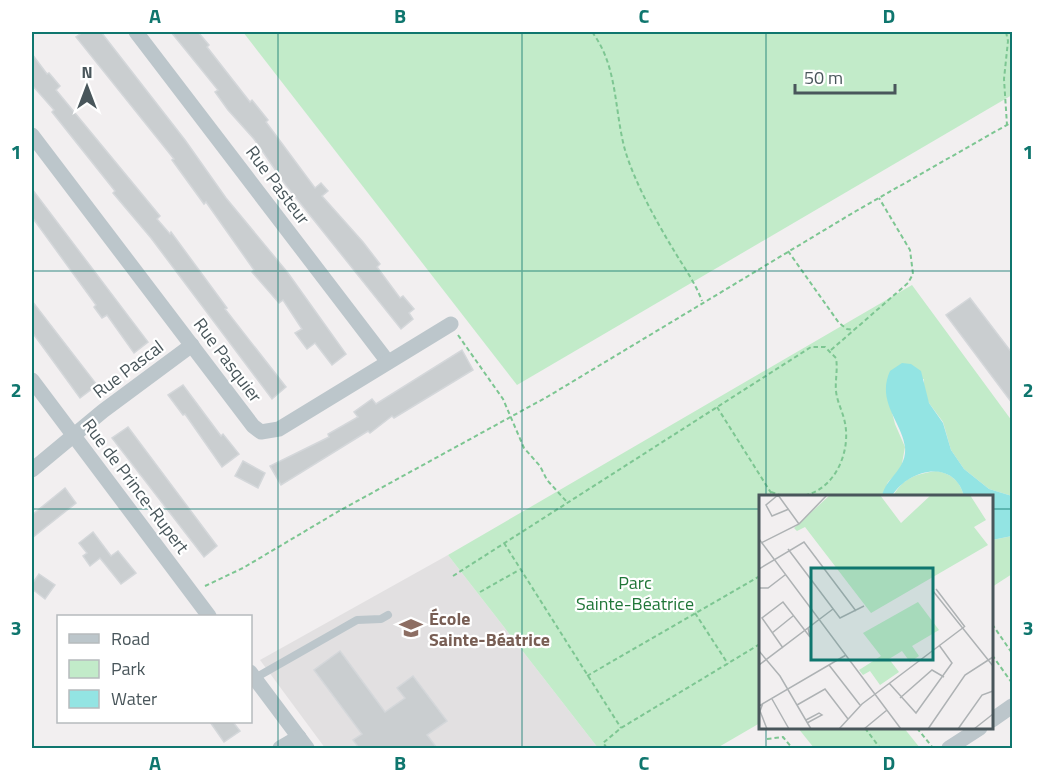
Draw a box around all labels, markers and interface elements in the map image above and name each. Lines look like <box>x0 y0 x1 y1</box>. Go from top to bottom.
text: A <box>149 0 161 31</box>
text: B <box>394 0 406 31</box>
text: C <box>639 0 650 31</box>
text: D <box>883 0 895 31</box>
north arrow <box>57 57 117 117</box>
scale bar <box>795 57 896 95</box>
text: N <box>81 60 93 84</box>
text: 50 m <box>804 64 843 91</box>
text: 1 <box>10 136 22 167</box>
text: 1 <box>1022 136 1034 167</box>
street label: Rue Pasteur <box>239 140 317 230</box>
street label: Rue Pasquier <box>187 312 269 408</box>
street label: Rue Pascal <box>87 333 169 405</box>
text: 2 <box>10 374 22 405</box>
text: 2 <box>1022 374 1034 405</box>
street label: Rue de Prince-Rupert <box>76 413 196 560</box>
inset map <box>759 495 993 729</box>
park label: Parc Sainte-Béatrice <box>576 569 694 617</box>
place label: École Sainte-Béatrice <box>429 605 550 653</box>
text: 3 <box>10 612 22 643</box>
text: 3 <box>1022 612 1034 643</box>
legend <box>57 615 252 723</box>
school or university icon: École Sainte-Béatrice <box>398 615 424 641</box>
text: Road <box>111 625 150 652</box>
text: Park <box>111 655 146 682</box>
text: Water <box>111 685 157 712</box>
text: A <box>149 747 161 778</box>
text: B <box>394 747 406 778</box>
text: C <box>639 747 650 778</box>
text: D <box>883 747 895 778</box>

